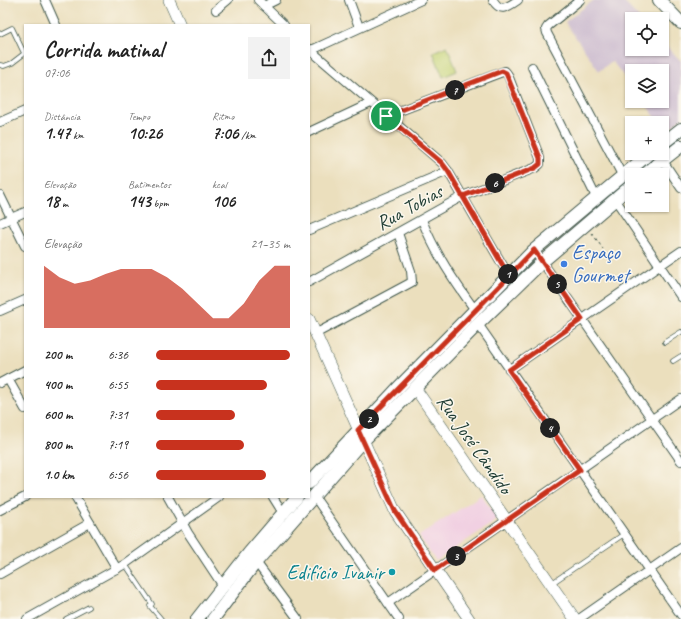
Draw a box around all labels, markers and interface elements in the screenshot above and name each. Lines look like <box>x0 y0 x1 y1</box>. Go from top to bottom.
map controls <box>625 12 669 212</box>
button: locate <box>625 12 669 56</box>
text: Corrida matinal <box>44 36 163 64</box>
button: share <box>248 37 290 79</box>
button: layers <box>625 64 669 108</box>
text: 07:06 <box>44 65 70 81</box>
pin: 7 <box>445 80 465 100</box>
text: 7 <box>453 83 457 97</box>
pin <box>369 99 403 133</box>
icon: arrive <box>375 105 397 127</box>
text: Distância <box>44 109 80 123</box>
text: Tempo <box>128 109 150 123</box>
text: Ritmo <box>212 109 234 123</box>
button: + <box>625 116 669 160</box>
text: 1.47 <box>44 123 70 144</box>
text: 10:26 <box>128 123 162 144</box>
text: 7:06 <box>212 123 239 144</box>
text: km <box>70 128 84 142</box>
text: /km <box>239 128 256 142</box>
button: − <box>625 168 669 212</box>
pin: 6 <box>485 173 505 193</box>
text: 6 <box>492 176 498 190</box>
text: Elevação <box>44 177 76 191</box>
text: Batimentos <box>128 177 171 191</box>
text: kcal <box>212 177 227 191</box>
street label: Rua Tobias <box>372 178 449 236</box>
text: 18 <box>44 191 59 212</box>
text: 143 <box>128 191 151 212</box>
text: 106 <box>212 191 235 212</box>
text: m <box>59 196 68 210</box>
text: bpm <box>151 196 169 210</box>
text: Elevação <box>44 236 82 252</box>
text: 21–35 m <box>250 236 290 252</box>
place label: Espaço Gourmet <box>572 240 632 288</box>
marker: Espaço Gourmet <box>559 259 569 269</box>
pin: 1 <box>498 264 518 284</box>
text: 1 <box>506 267 510 281</box>
pin: 5 <box>547 274 567 294</box>
text: 5 <box>555 277 559 291</box>
text: 200 m <box>44 347 72 363</box>
text: 6:36 <box>108 347 128 363</box>
text: 400 m <box>44 377 72 393</box>
text: 6:55 <box>108 377 128 393</box>
street label: Rua José Cândido <box>431 390 519 500</box>
text: 600 m <box>44 407 72 423</box>
text: 7:31 <box>108 407 128 423</box>
pin: 2 <box>359 409 379 429</box>
text: 2 <box>367 412 371 426</box>
pin: 4 <box>540 418 560 438</box>
text: 4 <box>548 421 552 435</box>
text: 800 m <box>44 437 72 453</box>
text: 7:19 <box>108 437 128 453</box>
text: 1.0 km <box>44 467 74 483</box>
text: 6:56 <box>108 467 128 483</box>
pin: 3 <box>446 546 466 566</box>
text: 3 <box>454 549 458 563</box>
place label: Edifício Ivanir <box>287 560 386 585</box>
marker: Edifício Ivanir <box>387 567 397 577</box>

